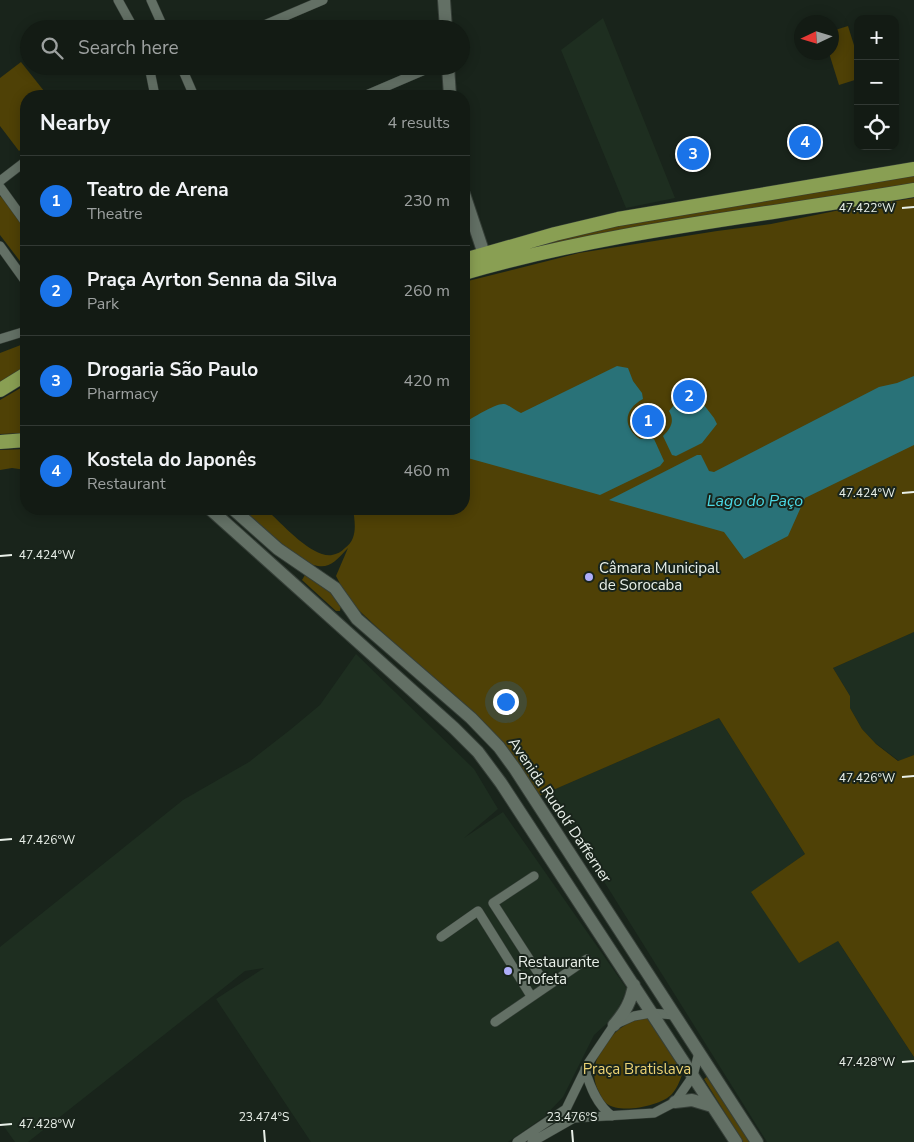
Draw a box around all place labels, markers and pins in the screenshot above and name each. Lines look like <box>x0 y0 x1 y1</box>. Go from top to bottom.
pin: 4 <box>789 123 821 161</box>
pin: 3 <box>677 135 709 173</box>
pin: 2 <box>673 377 705 415</box>
pin: 1 <box>632 402 664 440</box>
place label: Câmara Municipal de Sorocaba <box>599 558 720 595</box>
marker: Câmara Municipal de Sorocaba <box>583 571 595 583</box>
place label: Restaurante Profeta <box>518 952 600 989</box>
marker: Restaurante Profeta <box>502 965 514 977</box>

